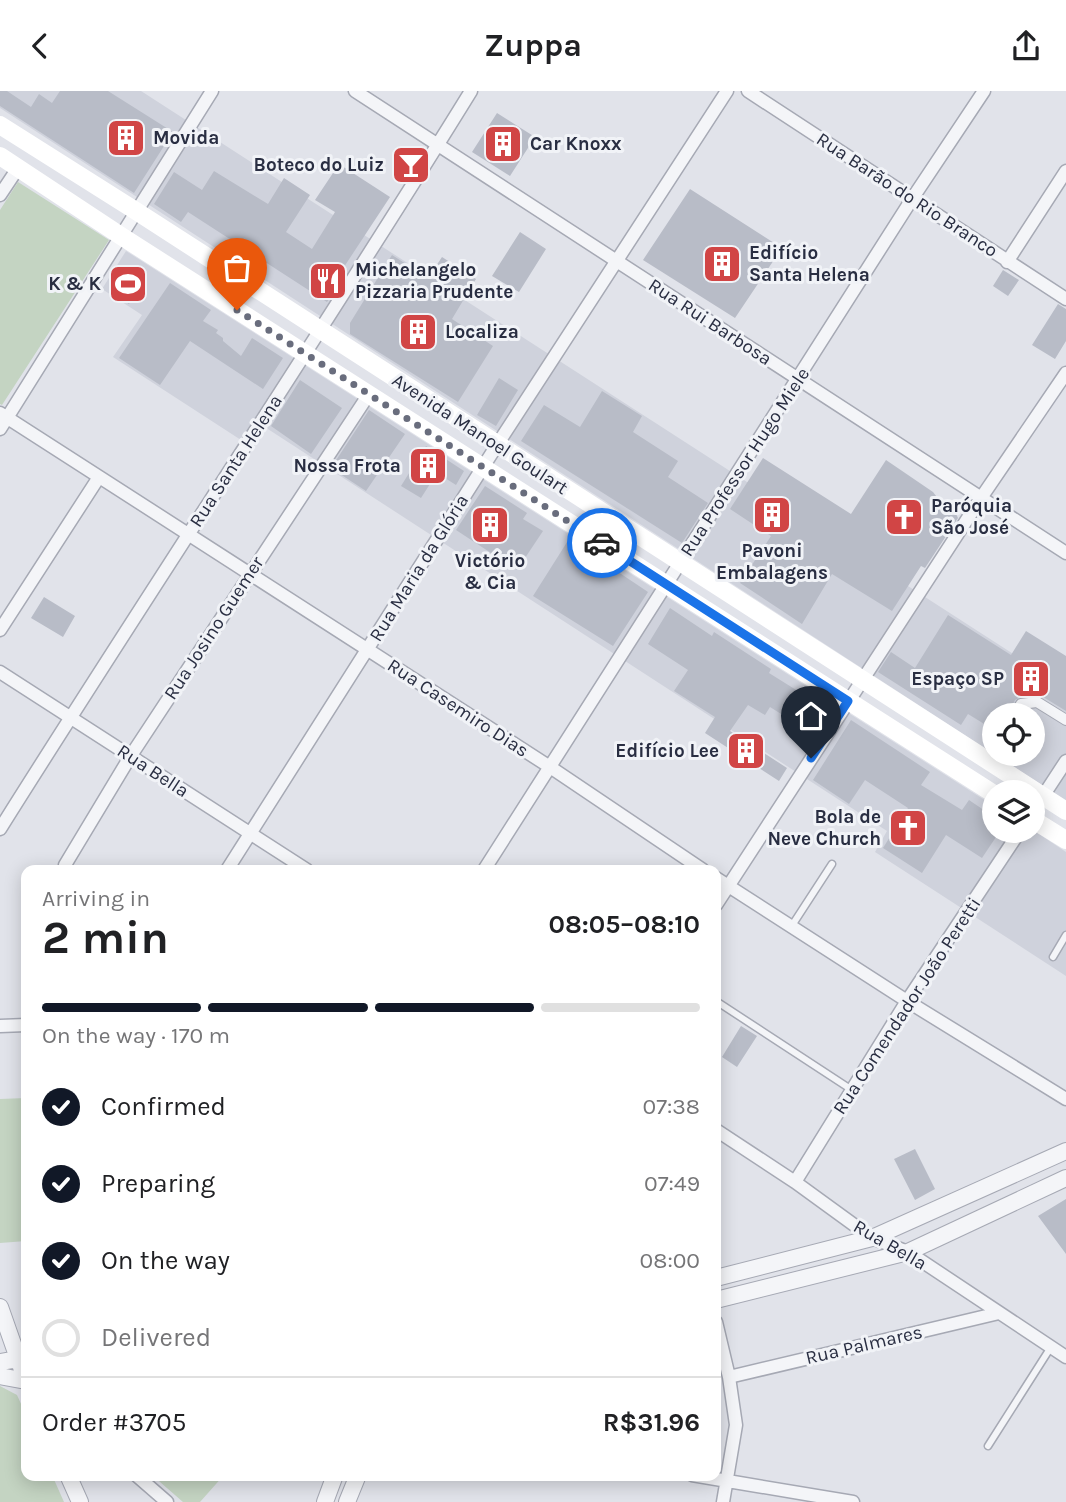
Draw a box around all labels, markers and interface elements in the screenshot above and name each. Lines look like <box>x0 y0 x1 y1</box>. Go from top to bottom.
icon: back <box>21 27 59 65</box>
text: Zuppa <box>484 27 582 64</box>
icon: share <box>1007 27 1045 65</box>
building icon: Movida <box>105 117 147 159</box>
building icon: Car Knoxx <box>482 123 524 165</box>
place label: Movida <box>153 127 219 149</box>
street label: Rua Barão do Rio Branco <box>812 128 1002 262</box>
place label: Car Knoxx <box>530 133 622 155</box>
bar icon: Boteco do Luiz <box>390 144 432 186</box>
place label: Boteco do Luiz <box>254 154 384 176</box>
pin <box>207 238 267 310</box>
place label: Edifício Santa Helena <box>749 242 870 286</box>
building icon: Edifício Santa Helena <box>701 243 743 285</box>
icon: bag <box>218 249 256 287</box>
place label: Michelangelo Pizzaria Prudente <box>355 259 513 303</box>
restaurant icon: Michelangelo Pizzaria Prudente <box>307 260 349 302</box>
sports icon: K & K <box>107 263 149 305</box>
place label: K & K <box>48 273 102 295</box>
street label: Rua Rui Barbosa <box>644 274 776 370</box>
building icon: Localiza <box>397 311 439 353</box>
place label: Localiza <box>445 321 519 343</box>
street label: Rua Professor Hugo Miele <box>676 364 814 560</box>
street label: Avenida Manoel Goulart <box>388 369 572 499</box>
street label: Rua Santa Helena <box>185 391 287 531</box>
building icon: Nossa Frota <box>407 445 449 487</box>
place label: Nossa Frota <box>293 455 401 477</box>
street label: Rua Maria da Glória <box>365 490 473 646</box>
building icon: Pavoni Embalagens <box>751 494 793 536</box>
place label: Paróquia São José <box>931 495 1012 539</box>
church icon: Paróquia São José <box>883 496 925 538</box>
building icon: Victório & Cia <box>469 504 511 546</box>
courier <box>567 508 637 578</box>
icon: car <box>583 524 621 562</box>
place label: Pavoni Embalagens <box>716 540 828 584</box>
place label: Victório & Cia <box>455 550 525 594</box>
street label: Rua Josino Guemer <box>160 552 269 704</box>
street label: Rua Casemiro Dias <box>383 654 533 762</box>
building icon: Espaço SP <box>1010 658 1052 700</box>
place label: Espaço SP <box>911 668 1004 690</box>
pin <box>781 686 841 758</box>
icon: home <box>792 697 830 735</box>
map controls <box>982 703 1045 843</box>
button: locate <box>982 703 1045 766</box>
building icon: Edifício Lee <box>725 730 767 772</box>
street label: Rua Bella <box>113 740 193 802</box>
place label: Edifício Lee <box>615 740 719 762</box>
button: layers <box>982 780 1045 843</box>
place label: Bola de Neve Church <box>767 806 881 850</box>
church icon: Bola de Neve Church <box>887 807 929 849</box>
text: Arriving in <box>42 885 150 912</box>
street label: Rua Comendador João Peretti <box>829 893 985 1119</box>
text: 08:05–08:10 <box>549 909 700 940</box>
text: 2 min <box>42 911 169 965</box>
text: On the way · 170 m <box>42 1022 230 1049</box>
icon: check <box>42 1088 80 1126</box>
text: Confirmed <box>101 1091 226 1122</box>
text: 07:38 <box>643 1093 700 1120</box>
icon: check <box>42 1165 80 1203</box>
text: Preparing <box>101 1168 215 1199</box>
text: 07:49 <box>644 1170 700 1197</box>
street label: Rua Bella <box>850 1215 930 1275</box>
icon: check <box>42 1242 80 1280</box>
text: On the way <box>101 1245 230 1276</box>
text: 08:00 <box>640 1247 700 1274</box>
street label: Rua Palmares <box>803 1321 925 1369</box>
text: Delivered <box>101 1322 211 1353</box>
text: Order #3705 <box>42 1407 186 1438</box>
text: R$31.96 <box>603 1407 700 1438</box>

